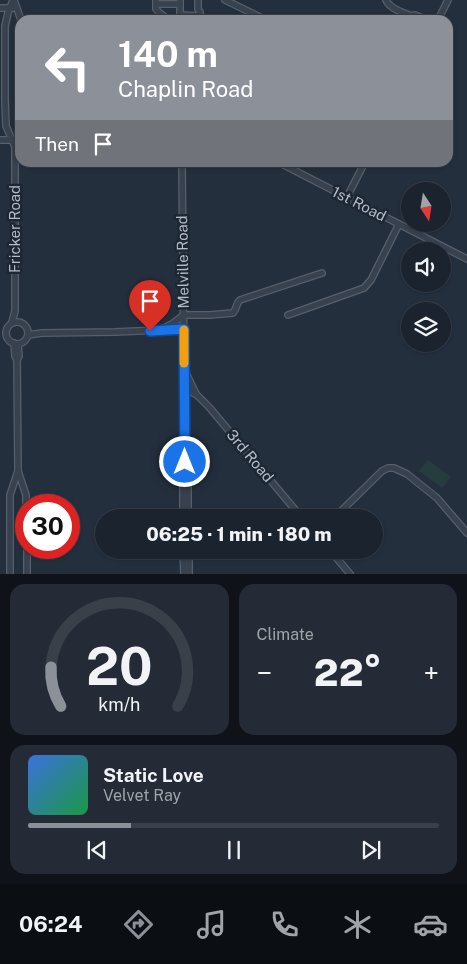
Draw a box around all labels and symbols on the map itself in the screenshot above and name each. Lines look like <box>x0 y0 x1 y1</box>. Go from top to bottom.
north arrow <box>401 182 451 232</box>
street label: 1st Road <box>329 183 389 224</box>
street label: Fricker Road <box>6 185 23 273</box>
street label: Melville Road <box>173 215 192 309</box>
pin <box>129 280 171 331</box>
street label: 3rd Road <box>224 426 277 485</box>
position arrow <box>158 435 210 487</box>
speed limit sign: 30 <box>15 494 80 559</box>

